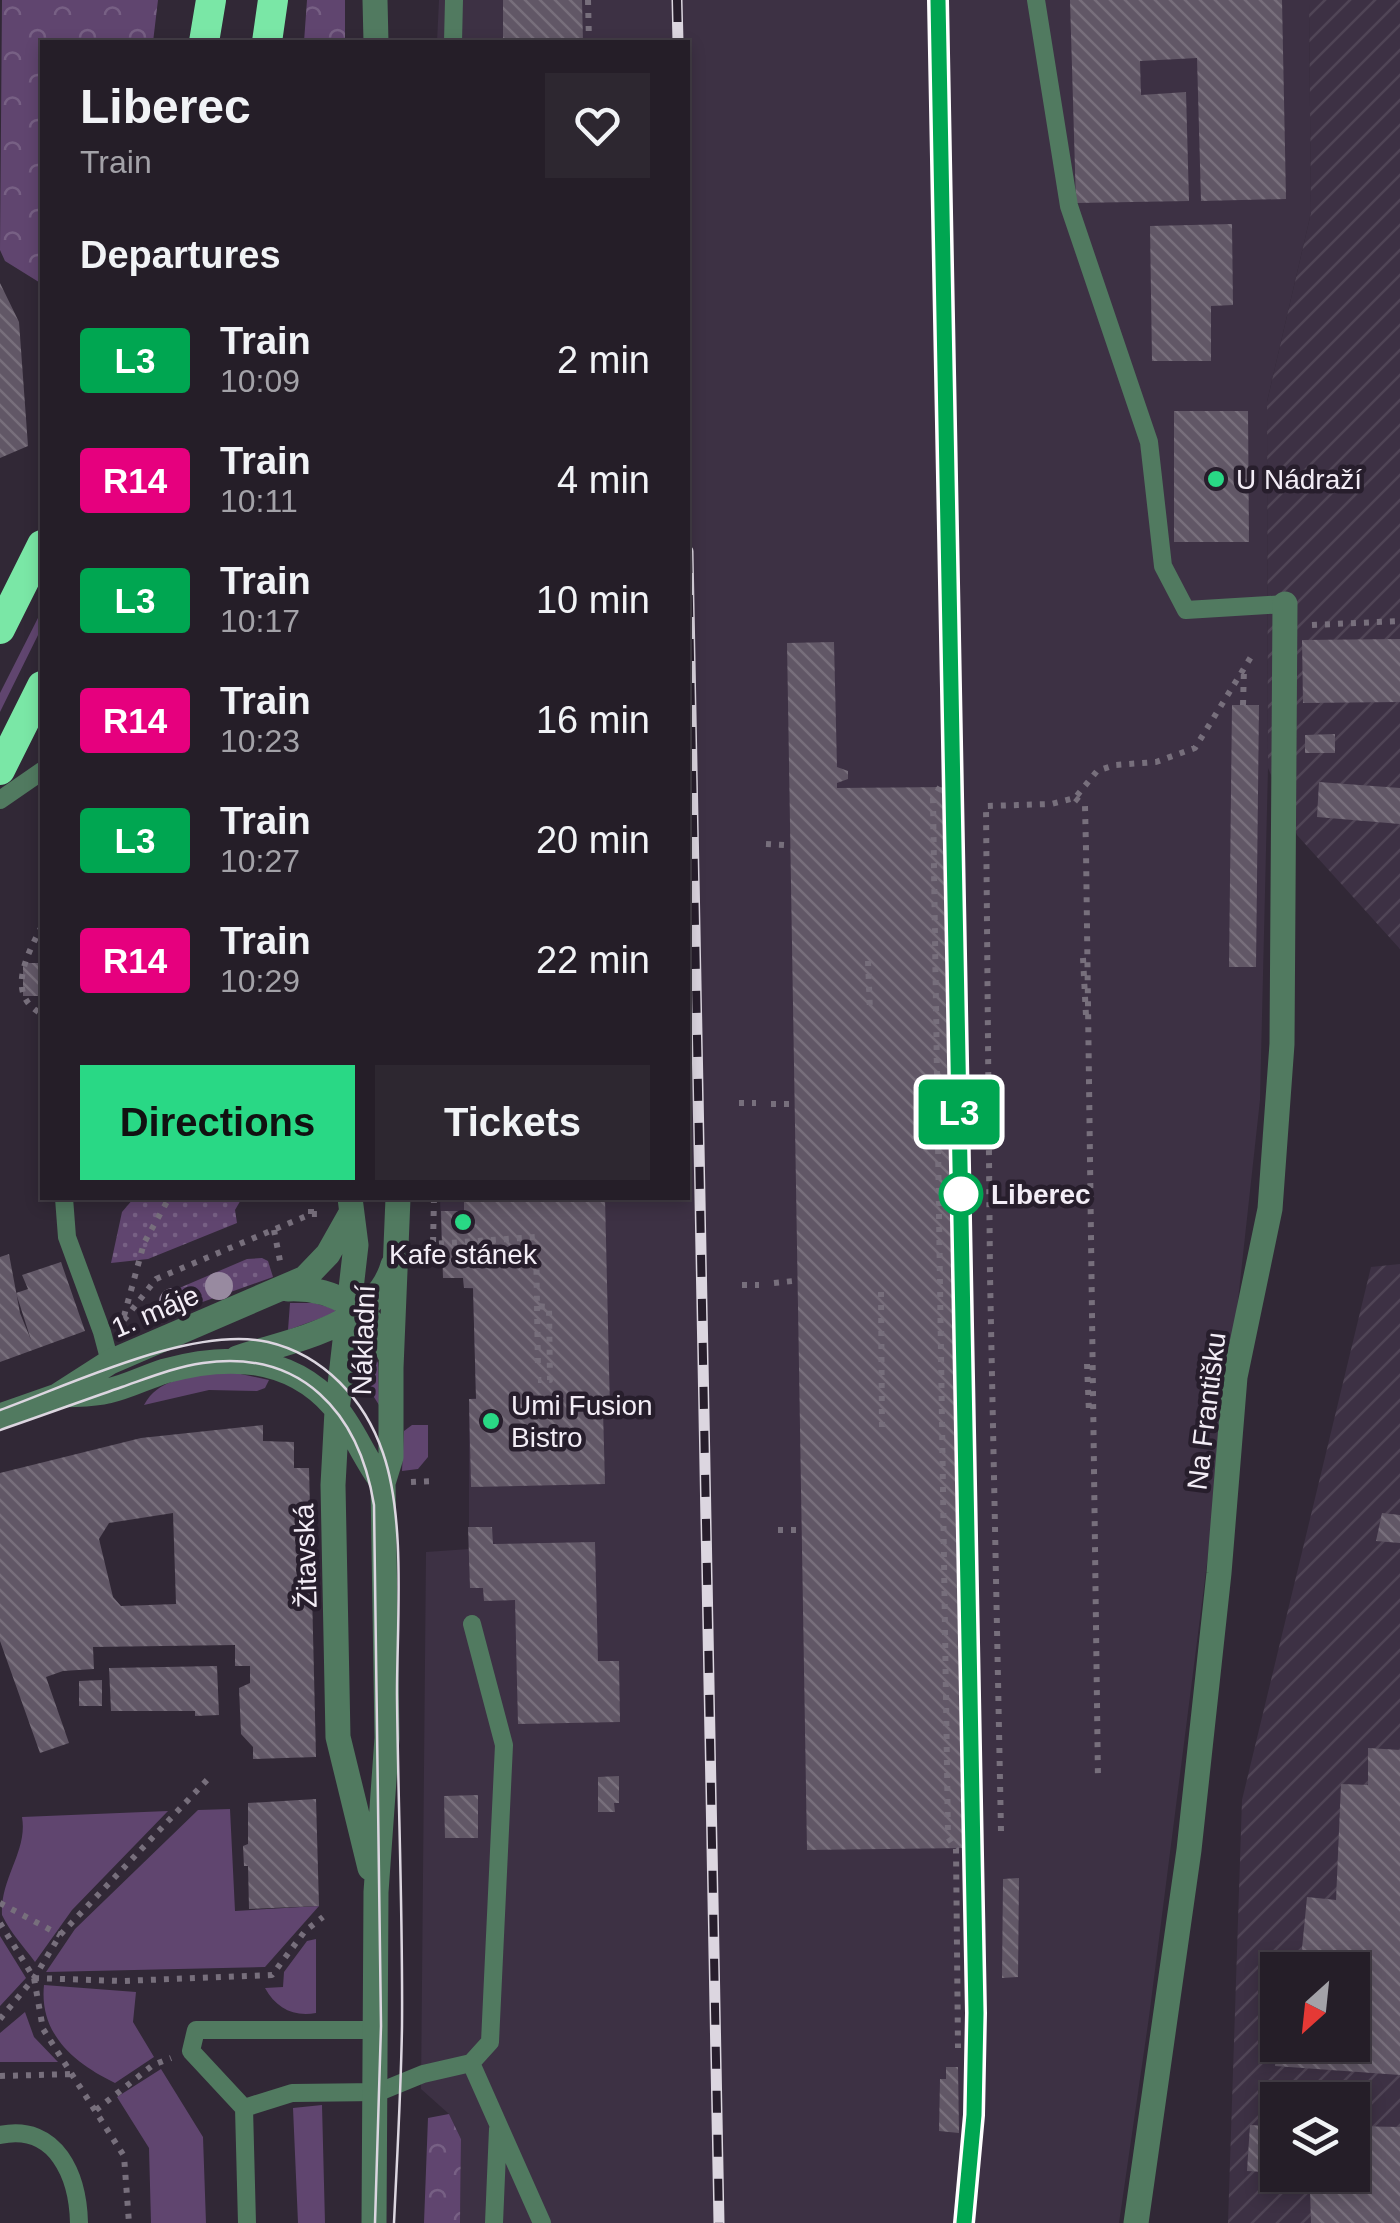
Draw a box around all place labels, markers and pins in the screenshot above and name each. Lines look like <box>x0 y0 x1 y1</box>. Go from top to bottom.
place label: U Nádraží <box>1236 464 1362 495</box>
marker: U Nádraží <box>1205 468 1227 490</box>
marker: Liberec <box>940 1173 982 1215</box>
place label: Liberec <box>991 1179 1091 1210</box>
marker: Kafe stánek <box>452 1211 474 1233</box>
place label: Kafe stánek <box>389 1239 538 1270</box>
place label: Umi Fusion Bistro <box>511 1390 653 1453</box>
marker: Umi Fusion Bistro <box>480 1410 502 1432</box>

